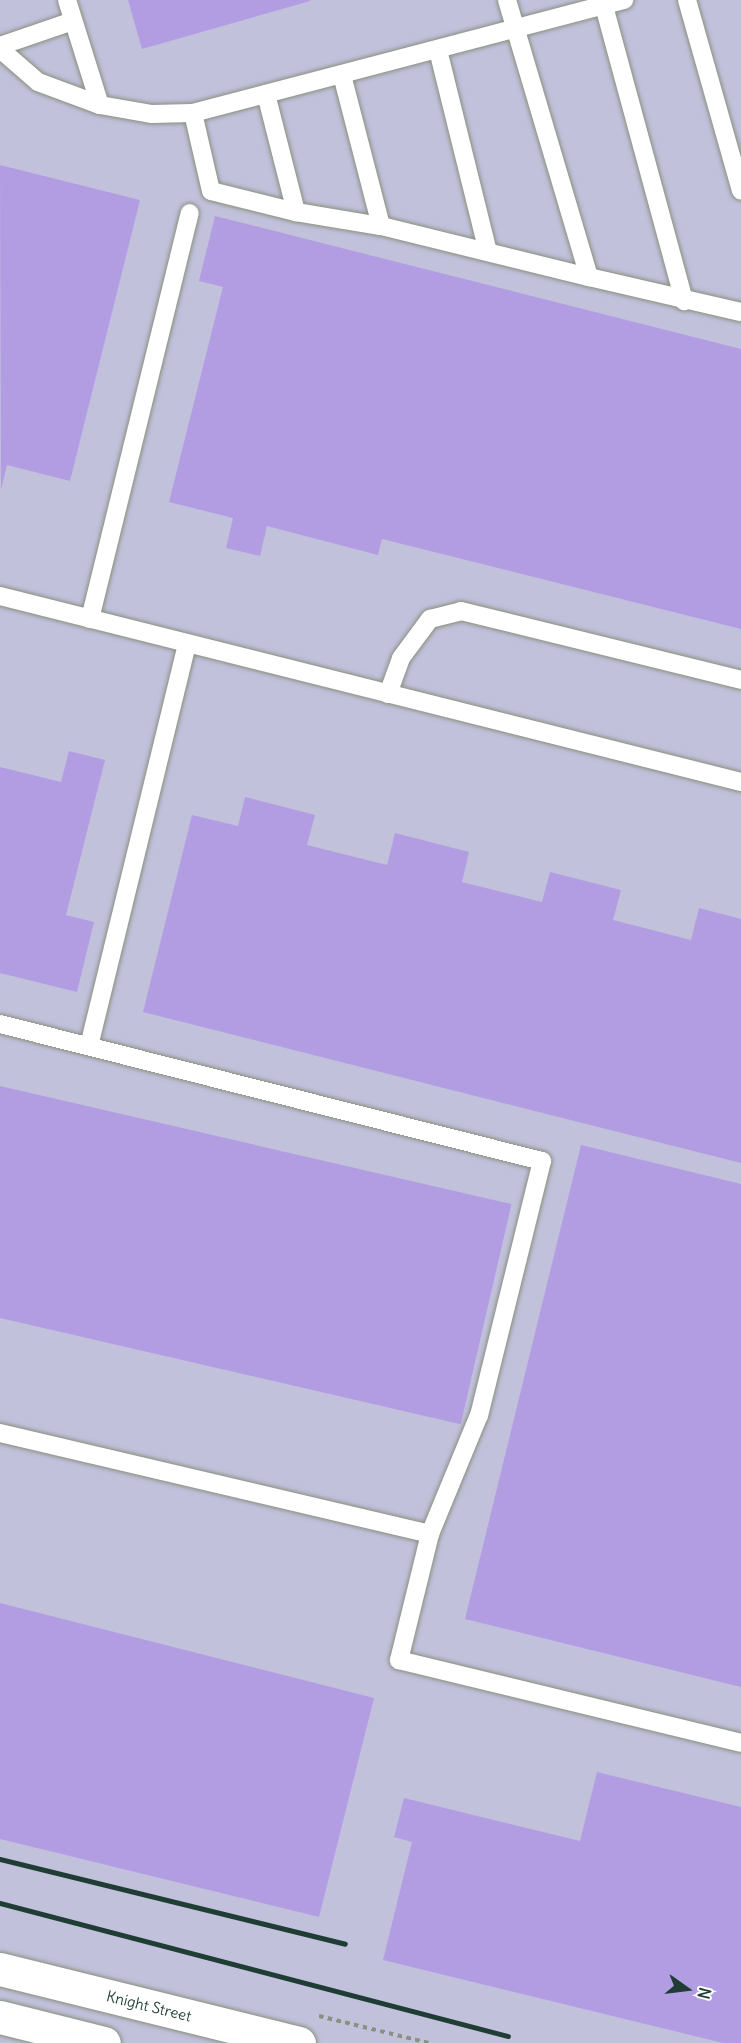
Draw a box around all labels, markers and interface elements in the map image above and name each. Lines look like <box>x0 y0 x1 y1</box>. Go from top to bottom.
north arrow <box>657 1959 717 2019</box>
text: N <box>693 1986 716 2001</box>
street label: Knight Street <box>105 1987 193 2025</box>

